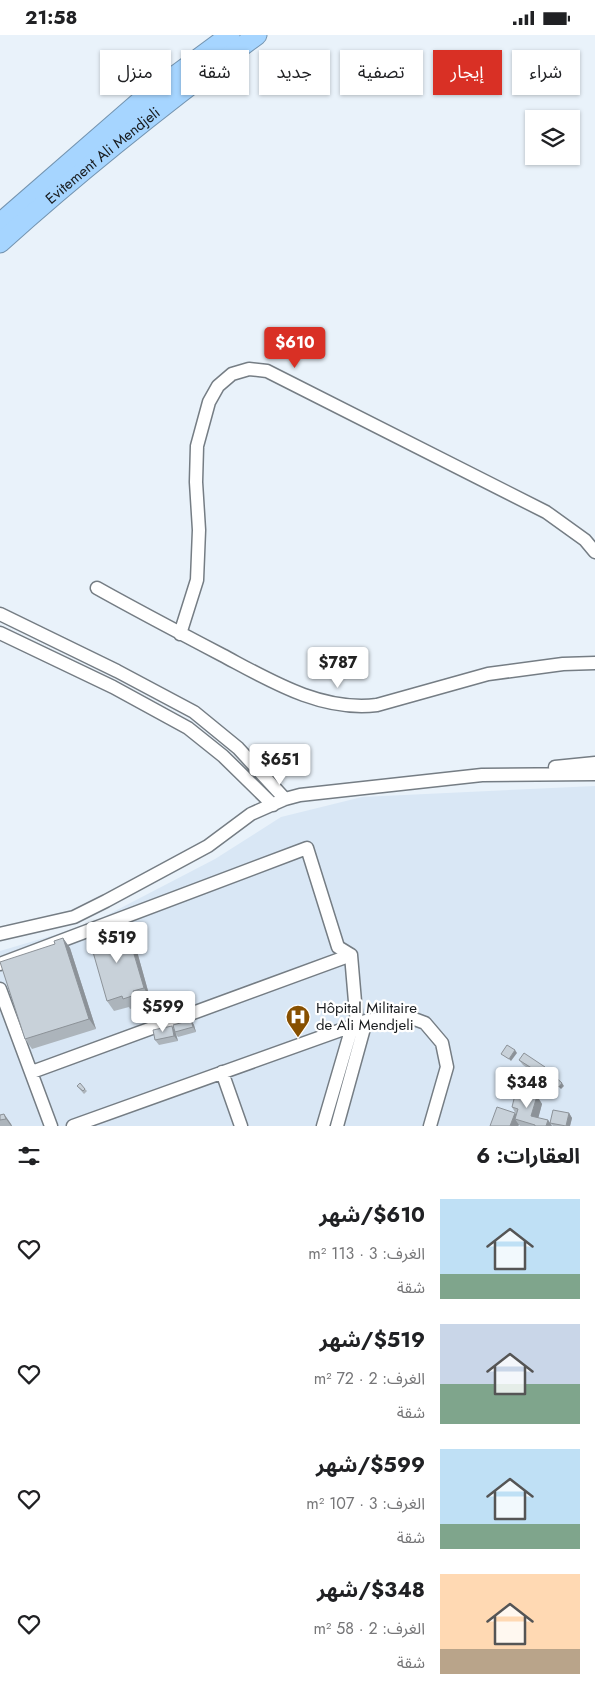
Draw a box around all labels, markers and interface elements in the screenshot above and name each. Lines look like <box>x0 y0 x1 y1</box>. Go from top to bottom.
text: 21:58 <box>25 4 77 31</box>
chip: منزل <box>100 50 171 95</box>
chip: شقة <box>181 50 249 95</box>
chip: جديد <box>259 50 330 95</box>
chip: تصفية <box>340 50 423 95</box>
chip: إيجار <box>433 50 502 95</box>
chip: شراء <box>512 50 580 95</box>
street label: Evitement Ali Mendjeli <box>41 102 165 209</box>
map controls <box>525 110 580 165</box>
button: layers <box>525 110 580 165</box>
pin: $610 <box>265 327 325 369</box>
text: $610 <box>275 331 315 354</box>
pin: $787 <box>308 647 368 689</box>
text: $787 <box>318 651 358 674</box>
pin: $651 <box>250 743 310 786</box>
text: $651 <box>260 748 300 771</box>
pin: $519 <box>87 921 147 964</box>
text: $519 <box>97 926 137 949</box>
pin: $599 <box>133 991 193 1033</box>
text: $599 <box>142 995 184 1018</box>
place label: Hôpital Militaire de Ali Mendjeli <box>316 997 417 1036</box>
hospital icon: Hôpital Militaire de Ali Mendjeli <box>285 1004 311 1038</box>
pin: $348 <box>497 1067 557 1109</box>
text: $348 <box>506 1071 548 1094</box>
text: العقارات: 6 <box>476 1141 580 1171</box>
icon: filters <box>15 1142 43 1170</box>
text: $610/شهر <box>319 1200 425 1230</box>
icon: home <box>480 1219 540 1279</box>
icon: heart <box>15 1235 43 1263</box>
text: الغرف: 3 · 113 m² <box>308 1242 425 1265</box>
text: شقة <box>397 1276 425 1299</box>
text: $519/شهر <box>319 1325 425 1355</box>
icon: home <box>480 1344 540 1404</box>
icon: heart <box>15 1360 43 1388</box>
text: الغرف: 2 · 72 m² <box>314 1367 425 1390</box>
text: شقة <box>397 1401 425 1424</box>
text: $599/شهر <box>316 1450 425 1480</box>
icon: home <box>480 1469 540 1529</box>
icon: heart <box>15 1485 43 1513</box>
text: الغرف: 3 · 107 m² <box>306 1492 425 1515</box>
text: شقة <box>397 1526 425 1549</box>
text: $348/شهر <box>317 1575 425 1605</box>
icon: home <box>480 1594 540 1654</box>
icon: heart <box>15 1610 43 1638</box>
text: الغرف: 2 · 58 m² <box>313 1617 425 1640</box>
text: شقة <box>397 1651 425 1674</box>

